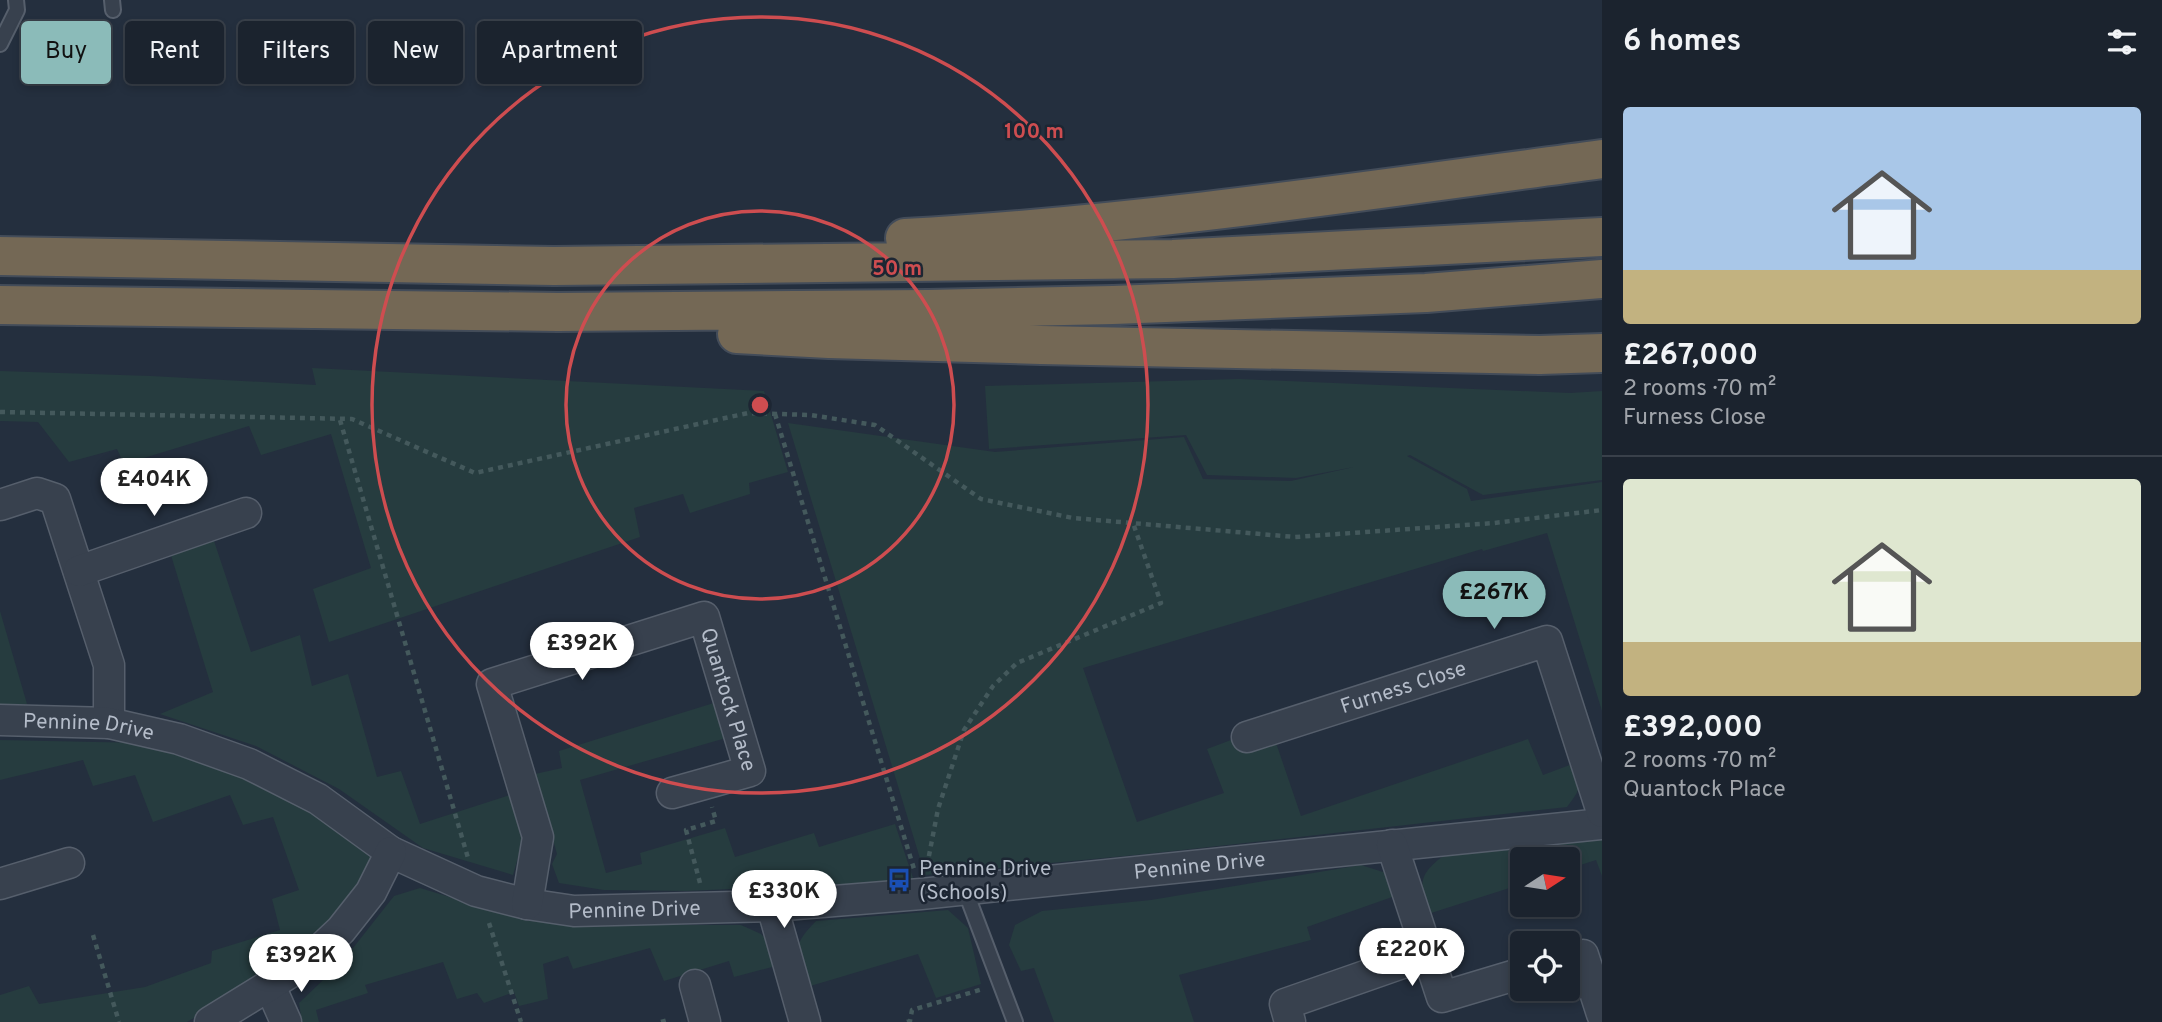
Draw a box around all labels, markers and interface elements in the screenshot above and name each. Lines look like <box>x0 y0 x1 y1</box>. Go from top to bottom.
chip: Buy <box>21 21 111 84</box>
chip: Rent <box>125 21 224 84</box>
chip: Filters <box>238 21 354 84</box>
chip: New <box>368 21 463 84</box>
chip: Apartment <box>477 21 642 84</box>
icon: filters <box>2103 23 2141 61</box>
text: 6 homes <box>1623 24 1741 61</box>
text: 100 m <box>1004 119 1064 146</box>
icon: home <box>1819 152 1945 278</box>
text: 50 m <box>872 256 922 283</box>
text: £267,000 <box>1623 338 1758 375</box>
text: 2 rooms · 70 m² <box>1623 375 1776 404</box>
centre of rings <box>748 393 772 417</box>
text: Furness Close <box>1623 404 1766 433</box>
pin: £404K <box>105 458 203 518</box>
text: £404K <box>117 466 191 495</box>
icon: home <box>1819 524 1945 650</box>
pin: £267K <box>1445 572 1543 631</box>
text: £267K <box>1459 579 1529 608</box>
pin: £392K <box>533 622 631 682</box>
street label: Quantock Place <box>693 625 761 775</box>
text: £392K <box>546 630 618 659</box>
street label: Furness Close <box>1337 656 1470 721</box>
street label: Pennine Drive <box>22 709 157 748</box>
text: £392,000 <box>1623 710 1763 747</box>
text: 2 rooms · 70 m² <box>1623 747 1776 776</box>
text: Quantock Place <box>1623 776 1786 805</box>
street label: Pennine Drive <box>1133 847 1267 887</box>
north arrow <box>1510 847 1580 917</box>
map controls <box>1510 847 1580 1001</box>
place label: Pennine Drive (Schools) <box>919 856 1051 907</box>
bus stop icon: Pennine Drive (Schools) <box>885 866 913 894</box>
pin: £330K <box>735 870 833 930</box>
text: £330K <box>748 878 820 907</box>
street label: Pennine Drive <box>568 896 701 926</box>
pin: £220K <box>1363 928 1461 988</box>
button: locate <box>1510 931 1580 1001</box>
pin: £392K <box>252 934 350 994</box>
text: £220K <box>1375 936 1449 965</box>
text: £392K <box>265 942 337 971</box>

